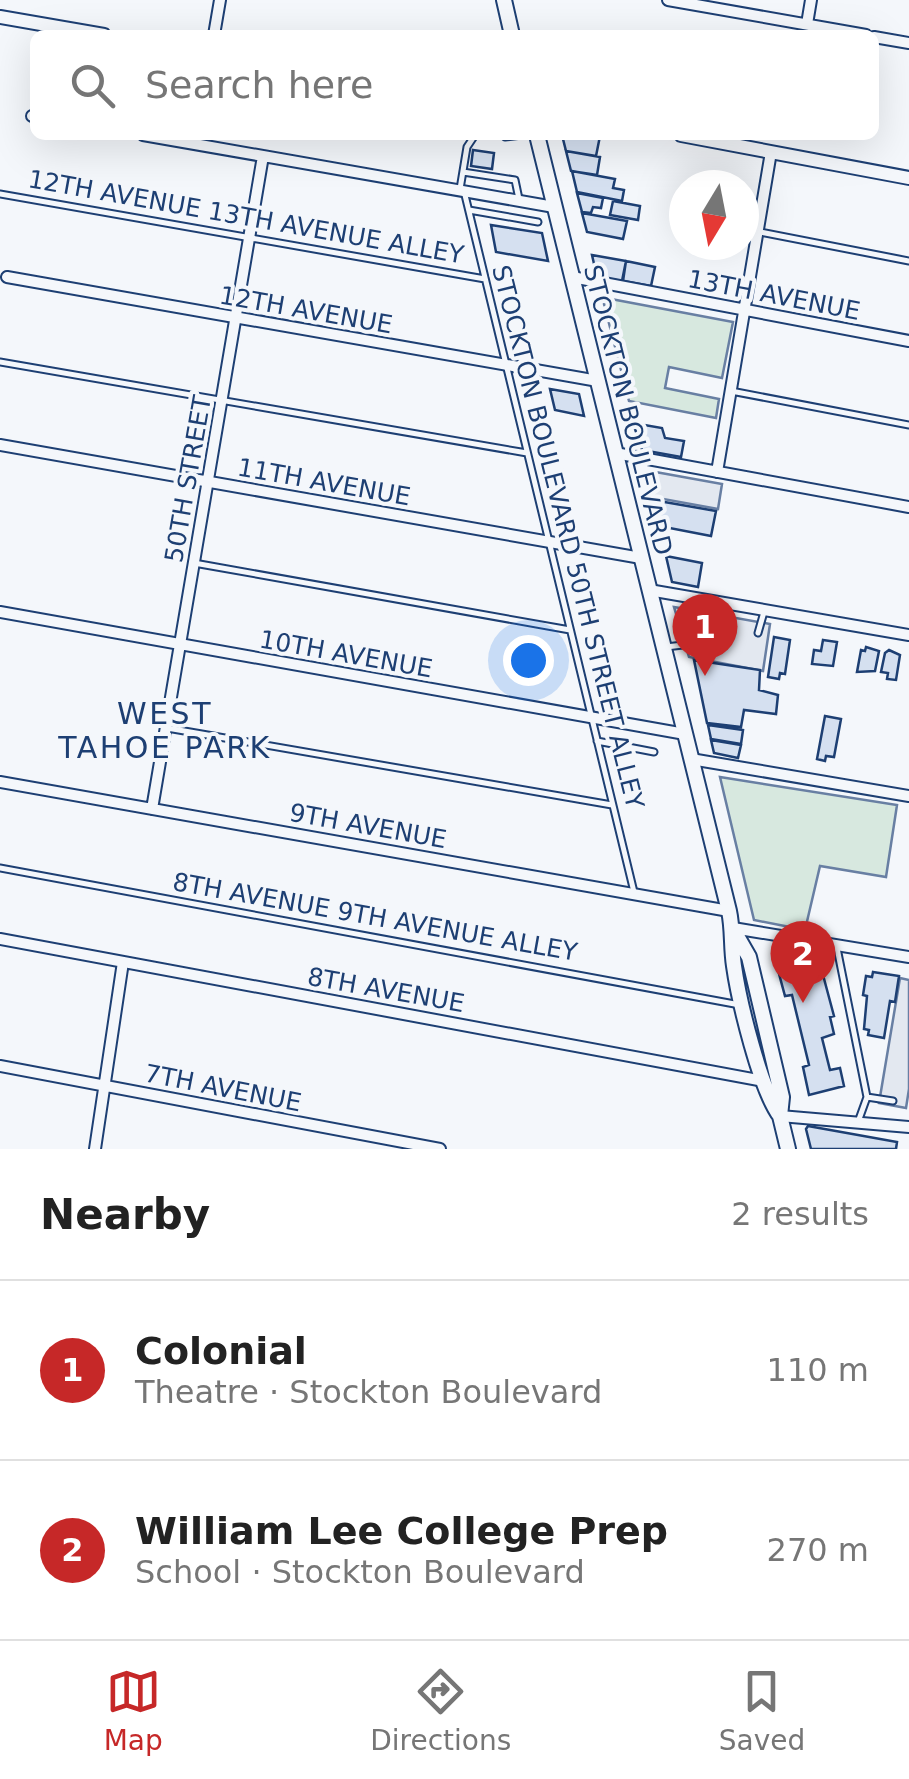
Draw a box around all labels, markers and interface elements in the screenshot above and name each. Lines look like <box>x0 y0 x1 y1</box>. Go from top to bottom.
search box <box>30 30 879 140</box>
icon: search <box>65 58 120 113</box>
text: Search here <box>145 63 373 107</box>
street label: 12TH AVENUE 13TH AVENUE ALLEY <box>26 164 467 270</box>
north arrow <box>669 170 759 260</box>
street label: STOCKTON BOULEVARD 50TH STREET ALLEY <box>486 262 650 812</box>
street label: STOCKTON BOULEVARD <box>578 262 678 558</box>
street label: 13TH AVENUE <box>685 264 863 326</box>
street label: 12TH AVENUE <box>217 281 395 339</box>
street label: 50TH STREET <box>159 392 217 565</box>
street label: 11TH AVENUE <box>235 453 413 511</box>
pin: 1 <box>672 594 738 676</box>
street label: 10TH AVENUE <box>257 625 435 683</box>
your location <box>503 635 554 686</box>
district label: WEST TAHOE PARK <box>57 696 272 765</box>
street label: 9TH AVENUE <box>287 798 449 854</box>
street label: 8TH AVENUE 9TH AVENUE ALLEY <box>171 867 580 967</box>
pin: 2 <box>770 920 836 1003</box>
street label: 8TH AVENUE <box>305 962 467 1018</box>
street label: 7TH AVENUE <box>142 1059 304 1117</box>
text: Nearby <box>40 1190 210 1239</box>
text: 2 results <box>731 1195 869 1233</box>
text: Colonial <box>135 1329 307 1373</box>
text: 1 <box>61 1351 84 1389</box>
text: 110 m <box>767 1351 869 1389</box>
text: Theatre · Stockton Boulevard <box>135 1373 602 1411</box>
text: William Lee College Prep <box>135 1509 668 1553</box>
text: 2 <box>61 1531 84 1569</box>
text: 270 m <box>767 1531 869 1569</box>
text: School · Stockton Boulevard <box>135 1553 585 1591</box>
tab: Map <box>104 1664 163 1757</box>
tab: Directions <box>370 1664 511 1757</box>
tab: Saved <box>719 1664 805 1757</box>

